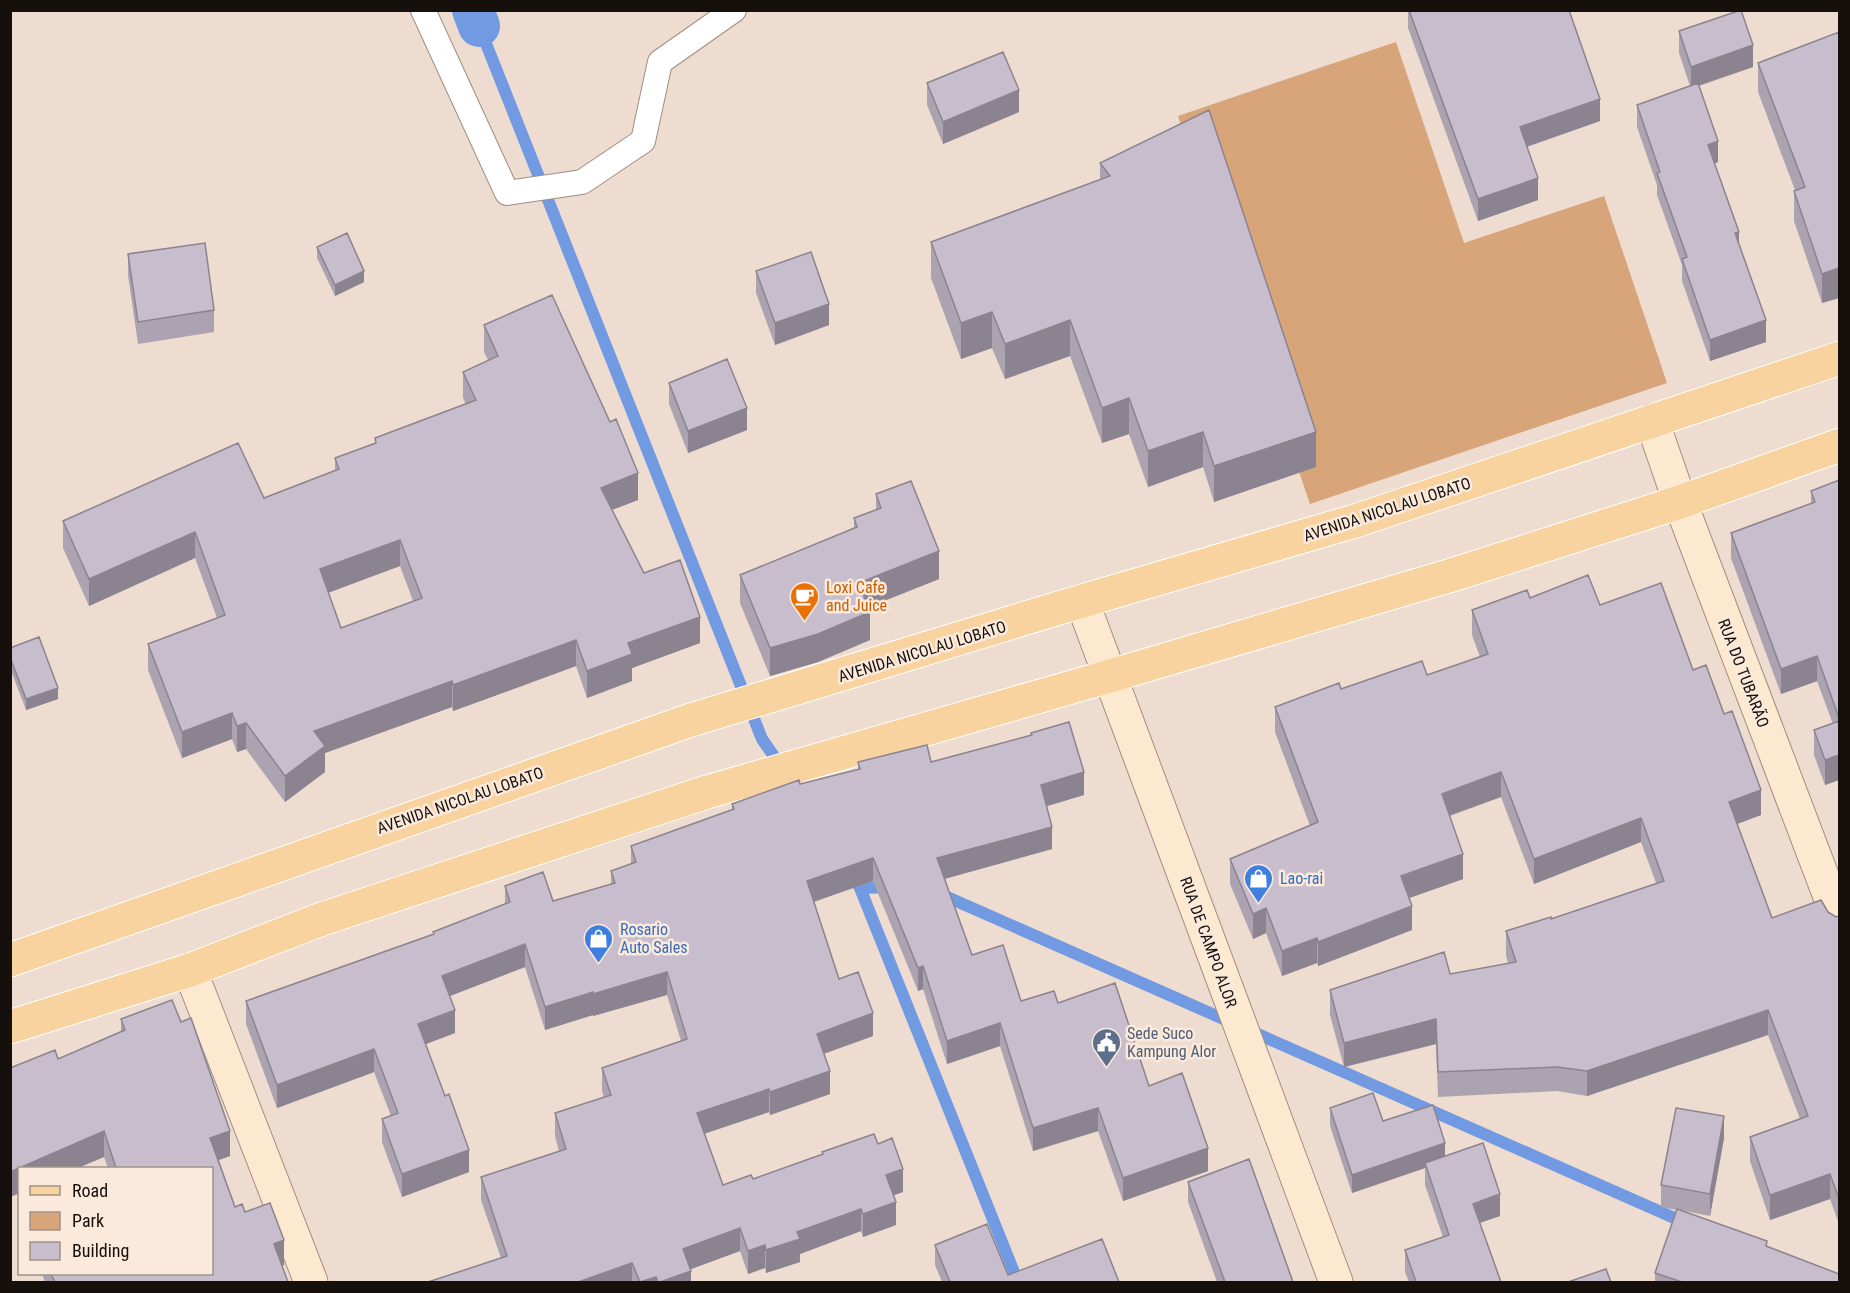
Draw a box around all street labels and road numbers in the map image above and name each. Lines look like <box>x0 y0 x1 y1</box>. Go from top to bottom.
street label: AVENIDA NICOLAU LOBATO <box>1301 473 1473 546</box>
street label: RUA DO TUBARÃO <box>1714 616 1774 730</box>
street label: AVENIDA NICOLAU LOBATO <box>836 617 1008 686</box>
street label: AVENIDA NICOLAU LOBATO <box>374 763 546 838</box>
street label: RUA DE CAMPO ALOR <box>1176 874 1241 1011</box>

